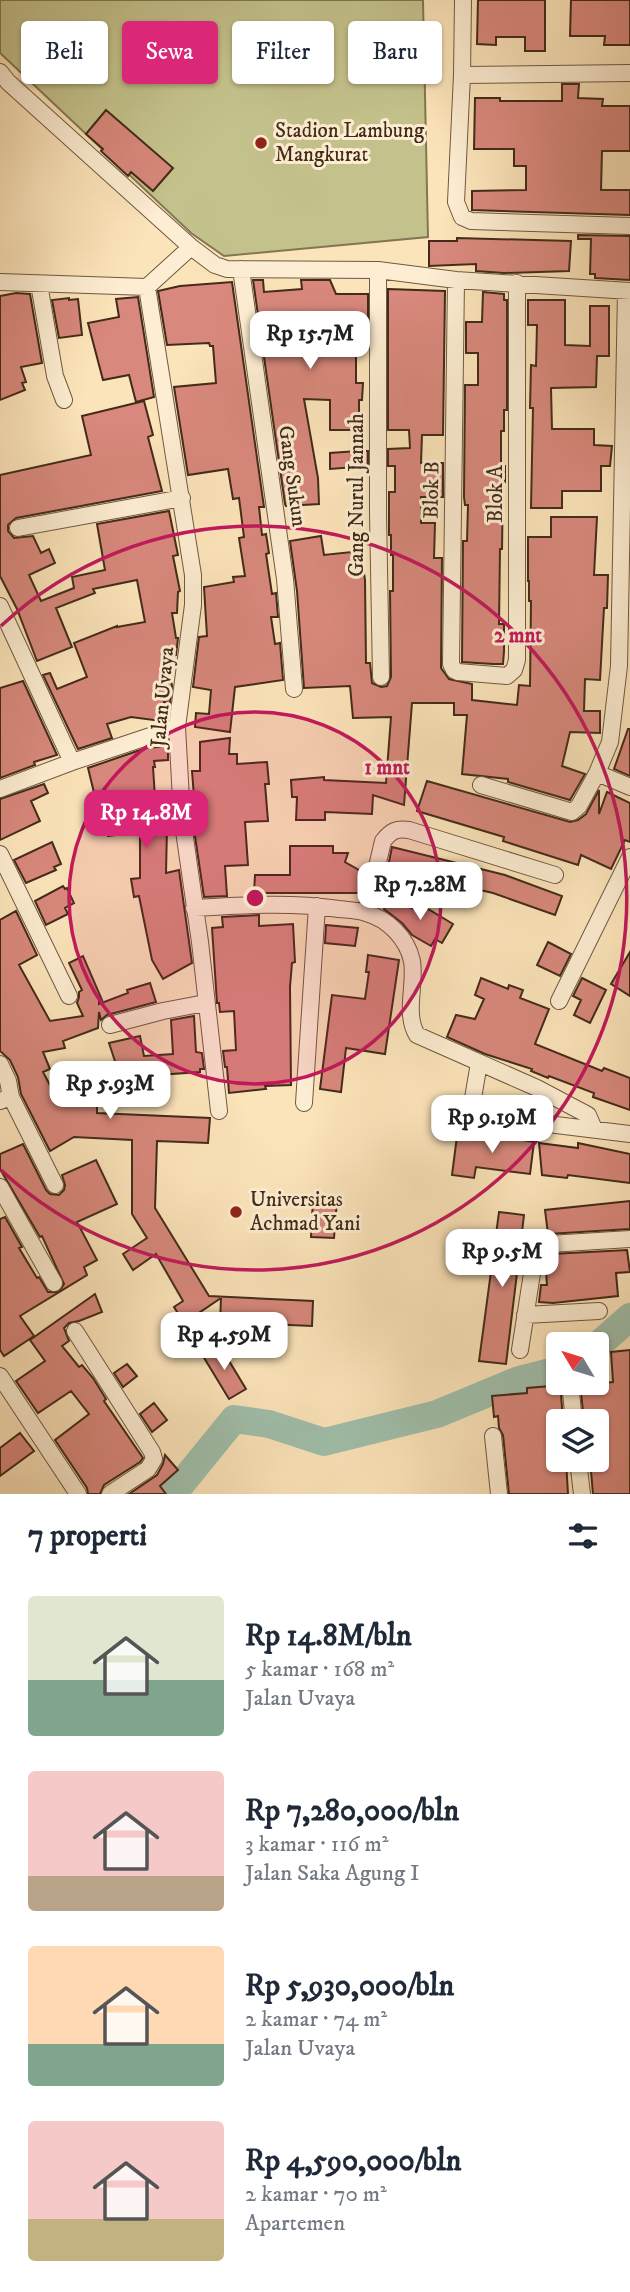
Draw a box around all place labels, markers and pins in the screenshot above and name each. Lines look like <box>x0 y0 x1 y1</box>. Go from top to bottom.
place label: Stadion Lambung Mangkurat <box>275 118 425 168</box>
marker: Stadion Lambung Mangkurat <box>253 135 269 151</box>
pin: Rp 15.7M <box>238 312 382 371</box>
pin: Rp 14.8M <box>74 790 218 850</box>
pin: Rp 7.28M <box>348 862 492 922</box>
centre of rings <box>243 886 267 910</box>
pin: Rp 5.93M <box>38 1062 182 1121</box>
pin: Rp 9.19M <box>420 1096 564 1155</box>
place label: Universitas Achmad Yani <box>250 1187 360 1237</box>
marker: Universitas Achmad Yani <box>228 1204 244 1220</box>
pin: Rp 9.5M <box>437 1230 567 1289</box>
pin: Rp 4.59M <box>152 1312 296 1372</box>

